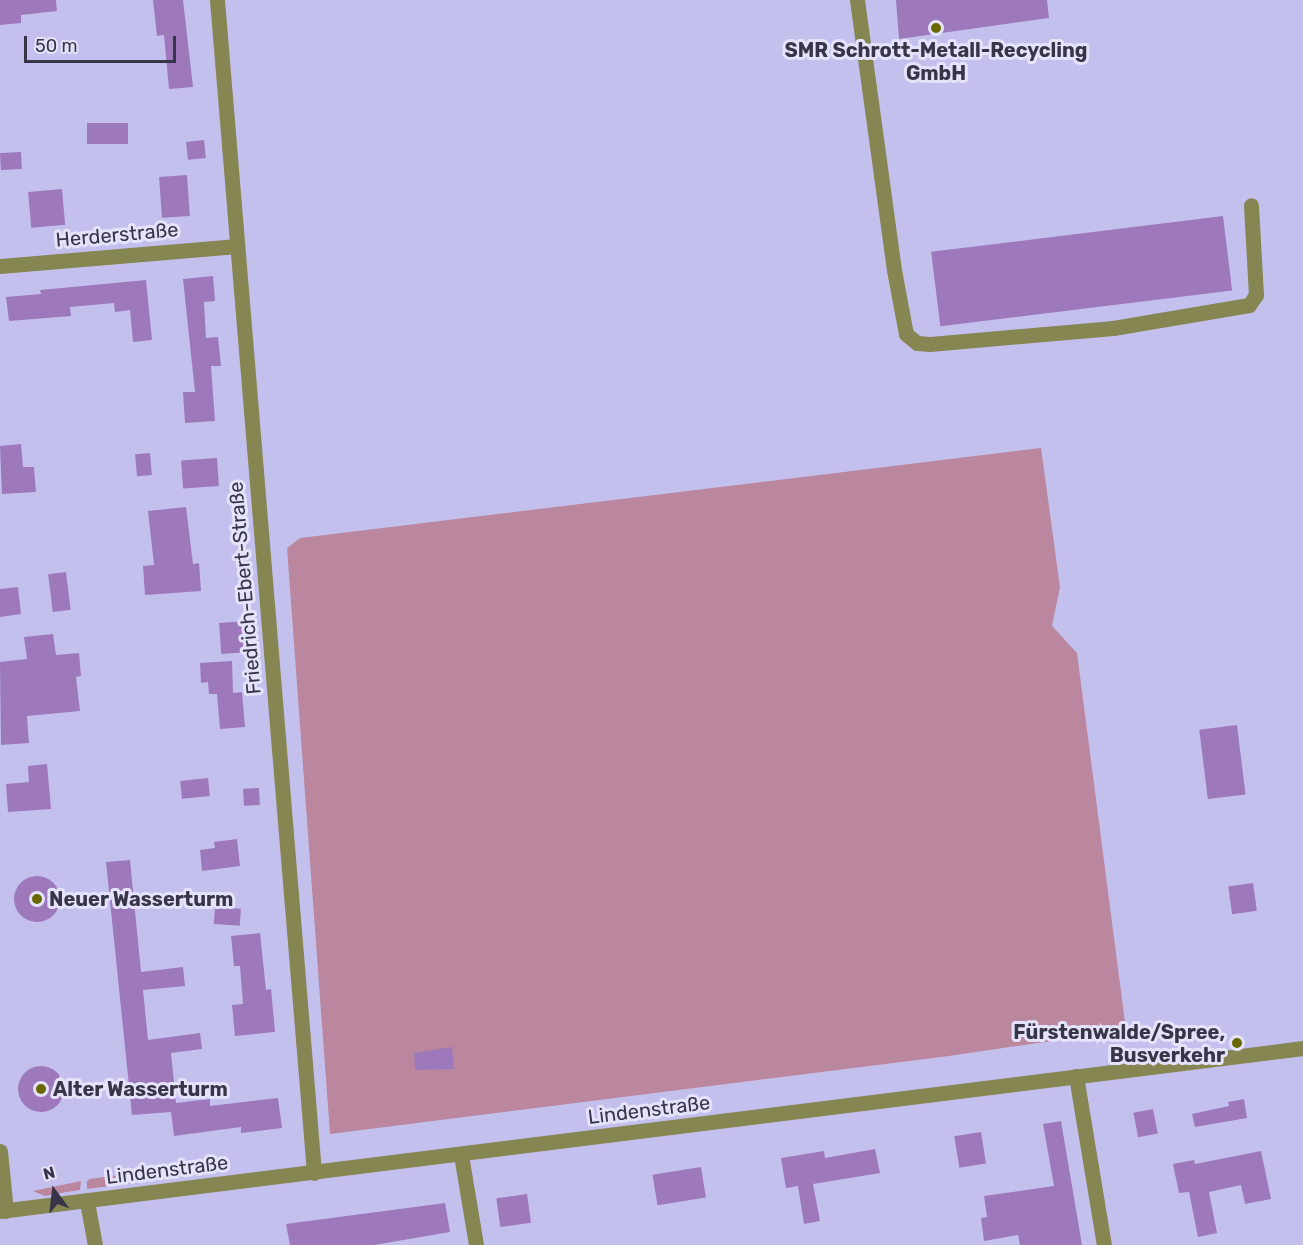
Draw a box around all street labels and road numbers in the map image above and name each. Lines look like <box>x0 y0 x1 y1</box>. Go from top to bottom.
street label: Herderstraße <box>55 218 179 252</box>
street label: Friedrich-Ebert-Straße <box>224 481 266 695</box>
street label: Lindenstraße <box>587 1091 711 1129</box>
street label: Lindenstraße <box>105 1151 229 1189</box>

